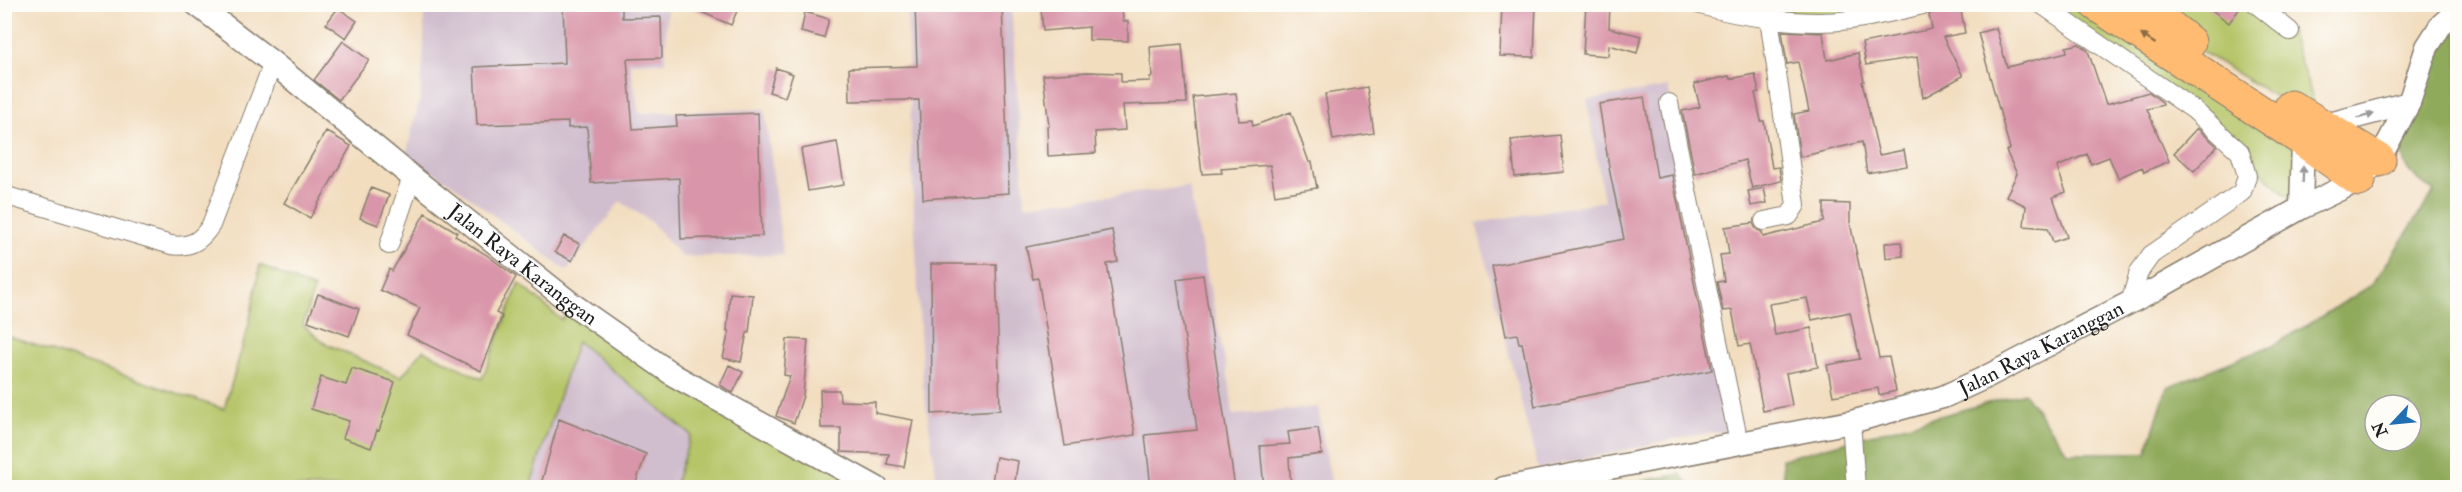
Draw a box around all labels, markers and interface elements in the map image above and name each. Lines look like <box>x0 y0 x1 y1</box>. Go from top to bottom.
one-way arrow <box>2141 33 2157 45</box>
one-way arrow <box>2357 111 2375 120</box>
one-way arrow <box>2298 164 2308 183</box>
street label: Jalan Raya Karanggan <box>442 197 603 331</box>
street label: Jalan Raya Karanggan <box>1953 294 2128 402</box>
north arrow <box>2363 393 2423 453</box>
text: N <box>2368 418 2393 441</box>

